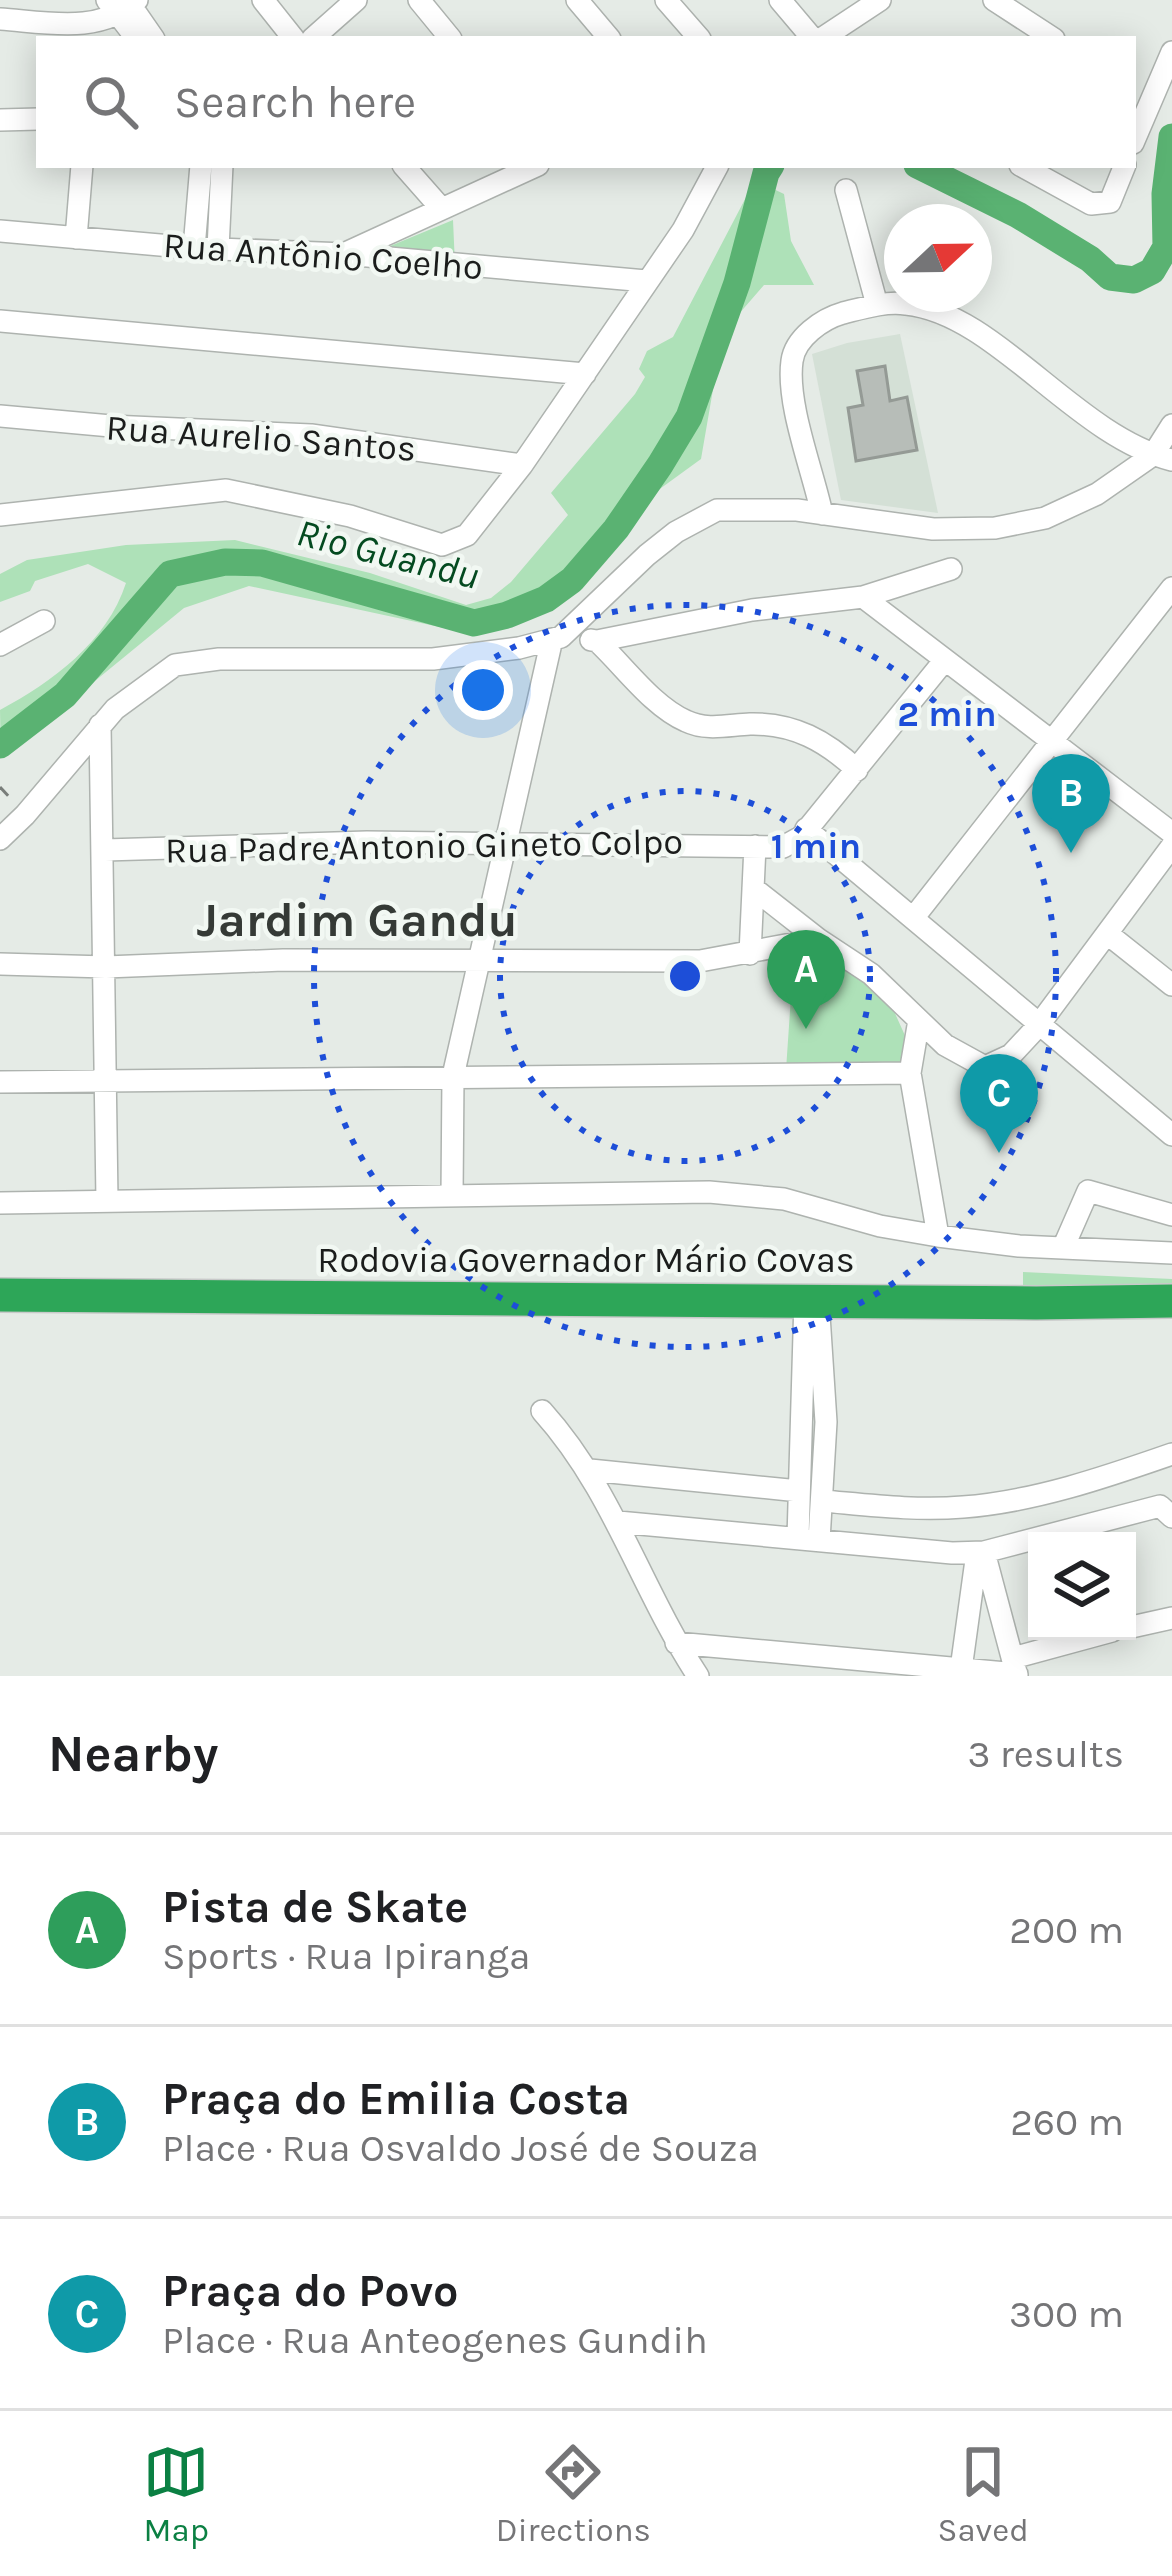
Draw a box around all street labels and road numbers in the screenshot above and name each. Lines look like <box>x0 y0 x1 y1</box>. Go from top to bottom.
street label: Rua Antônio Coelho <box>162 224 484 288</box>
street label: Rua Aurelio Santos <box>105 406 417 470</box>
street label: Rua Padre Antonio Gineto Colpo <box>165 820 683 872</box>
street label: Rodovia Governador Mário Covas <box>317 1239 855 1281</box>

